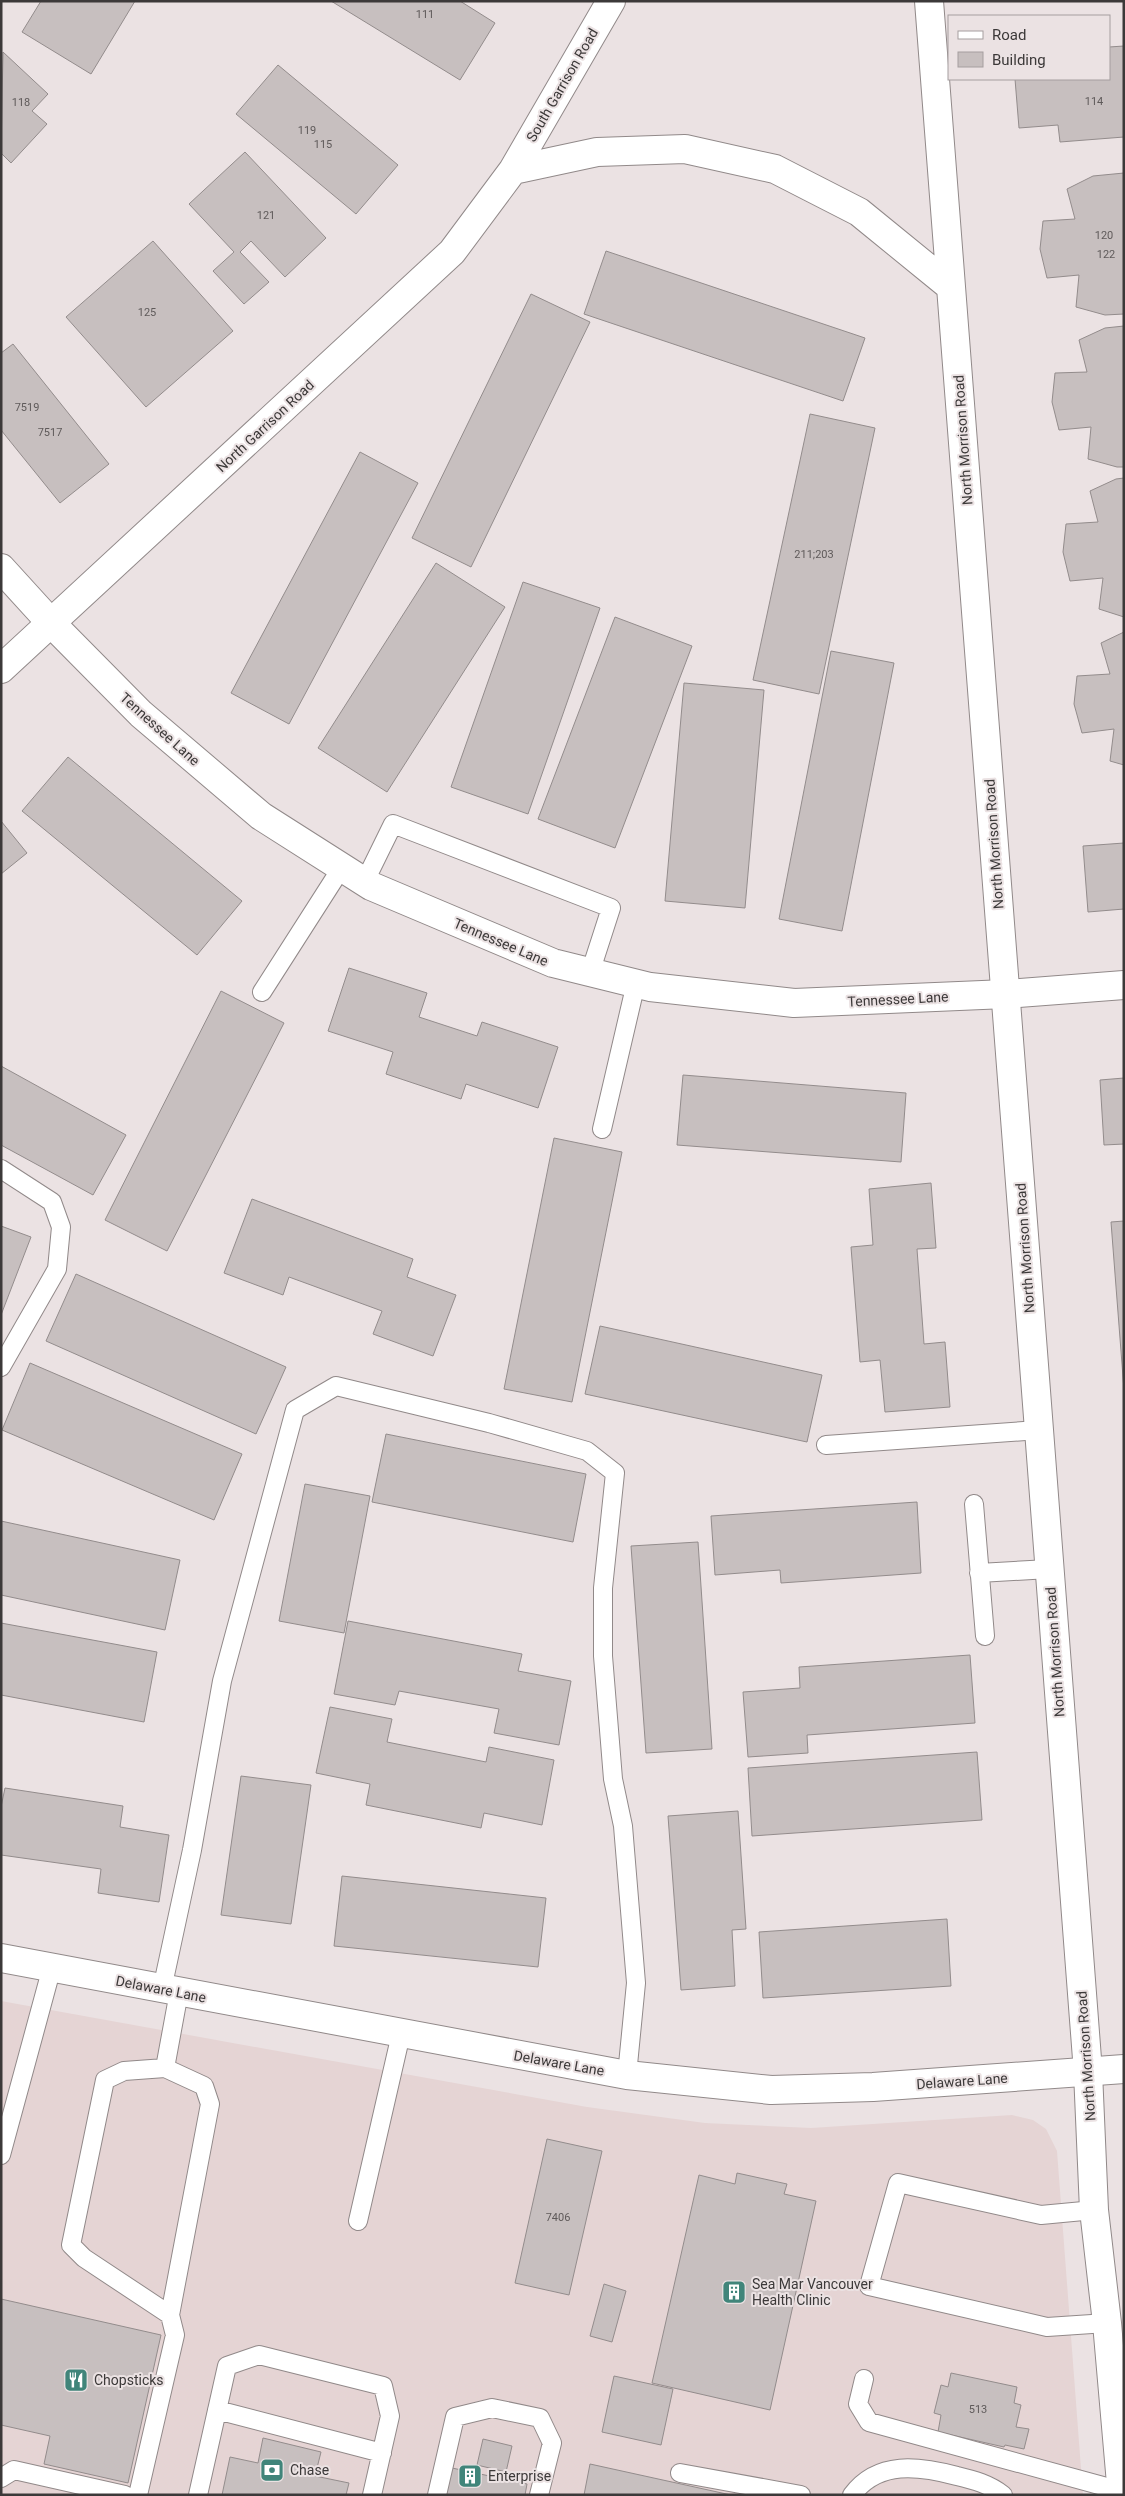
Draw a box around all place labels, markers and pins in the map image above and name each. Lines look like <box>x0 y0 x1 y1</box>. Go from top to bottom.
place label: Sea Mar Vancouver Health Clinic <box>752 2276 873 2308</box>
building icon: Sea Mar Vancouver Health Clinic <box>721 2279 747 2305</box>
restaurant icon: Chopsticks <box>63 2367 89 2393</box>
place label: Chopsticks <box>94 2372 164 2388</box>
bank icon: Chase <box>259 2457 285 2483</box>
place label: Chase <box>290 2462 329 2478</box>
building icon: Enterprise <box>457 2463 483 2489</box>
place label: Enterprise <box>488 2468 551 2484</box>

